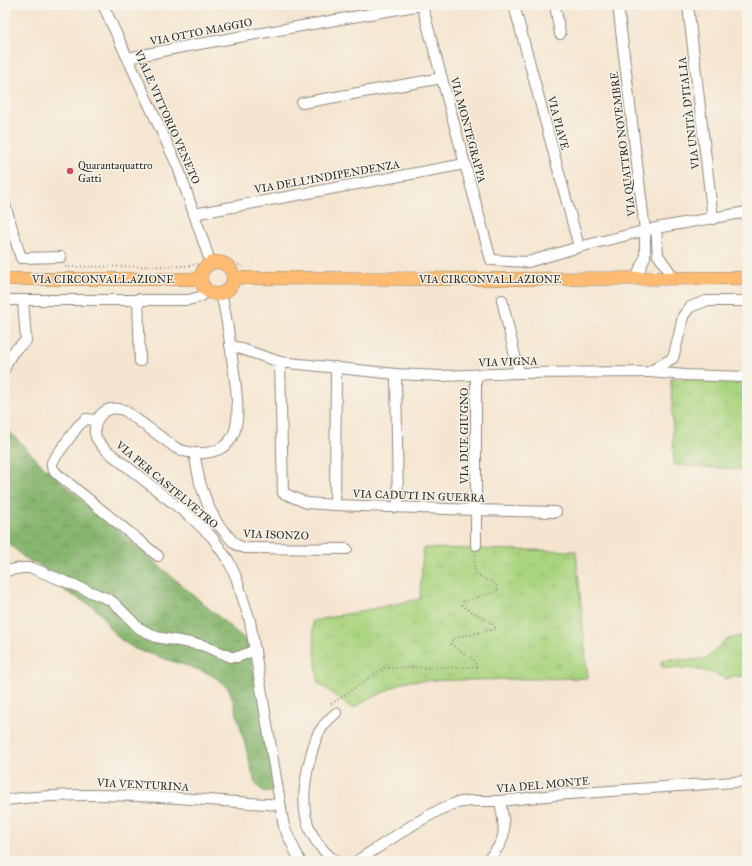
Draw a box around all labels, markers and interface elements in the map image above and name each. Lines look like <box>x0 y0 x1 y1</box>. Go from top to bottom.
street label: VIA OTTO MAGGIO <box>148 16 253 48</box>
street label: VIALE VITTORIO VENETO <box>131 47 203 186</box>
street label: VIA UNITÀ D'ITALIA <box>676 55 702 171</box>
street label: VIA QUATTRO NOVEMBRE <box>608 71 638 218</box>
street label: VIA MONTEGRAPPA <box>447 75 489 185</box>
street label: VIA PIAVE <box>544 94 571 151</box>
street label: VIA DELL'INDIPENDENZA <box>252 158 401 196</box>
place label: Quarantaquattro Gatti <box>78 159 153 185</box>
marker: Quarantaquattro Gatti <box>65 166 75 176</box>
street label: VIA CIRCONVALLAZIONE <box>31 273 174 286</box>
street label: VIA CIRCONVALLAZIONE <box>418 273 561 286</box>
street label: VIA VIGNA <box>477 354 538 370</box>
street label: VIA DUE GIUGNO <box>458 388 471 485</box>
street label: VIA PER CASTELVETRO <box>113 438 221 531</box>
street label: VIA CADUTI IN GUERRA <box>351 487 486 505</box>
street label: VIA ISONZO <box>242 527 309 543</box>
street label: VIA DEL MONTE <box>495 774 590 796</box>
street label: VIA VENTURINA <box>96 776 190 794</box>

